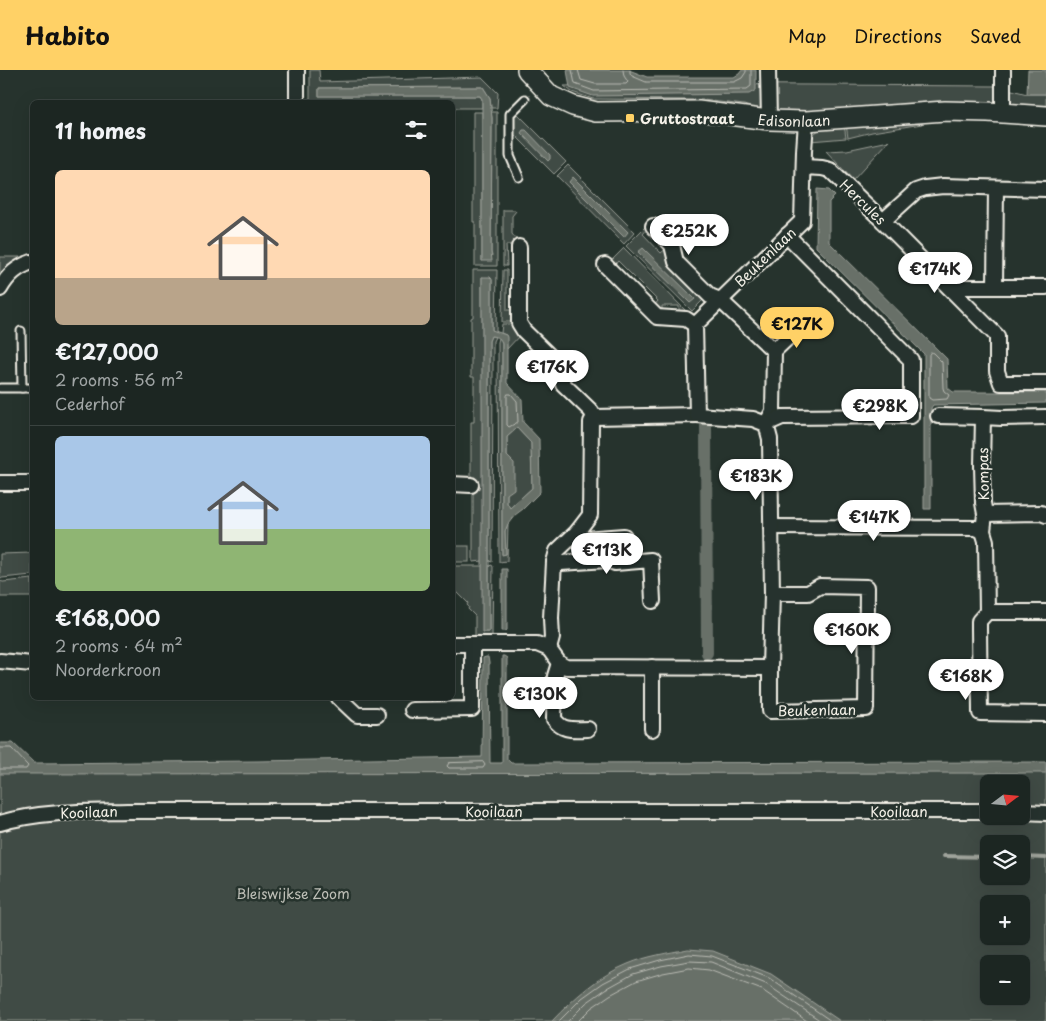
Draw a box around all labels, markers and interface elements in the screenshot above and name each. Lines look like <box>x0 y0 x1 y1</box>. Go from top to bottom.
text: Habito <box>25 17 110 53</box>
text: Map <box>788 22 826 49</box>
text: Directions <box>854 22 942 49</box>
text: Saved <box>970 22 1021 49</box>
place label: Gruttostraat <box>640 108 735 129</box>
street label: Edisonlaan <box>757 108 831 132</box>
marker: Gruttostraat <box>624 112 636 124</box>
text: 11 homes <box>55 114 146 146</box>
icon: filters <box>402 116 430 144</box>
street label: Hercules <box>835 175 891 229</box>
icon: home <box>198 203 288 293</box>
pin: €252K <box>654 214 724 256</box>
text: €252K <box>661 218 717 242</box>
street label: Beukenlaan <box>730 222 800 292</box>
pin: €174K <box>900 252 970 294</box>
text: €174K <box>909 256 961 280</box>
pin: €127K <box>762 306 832 349</box>
text: €127K <box>771 311 823 335</box>
text: €127,000 <box>55 335 159 367</box>
pin: €176K <box>517 350 587 392</box>
text: €176K <box>527 354 577 378</box>
text: 2 rooms · 56 m² <box>55 367 184 391</box>
pin: €298K <box>845 388 915 431</box>
text: Cederhof <box>55 391 125 415</box>
text: €298K <box>852 393 908 417</box>
street label: Kompas <box>972 447 994 501</box>
pin: €183K <box>721 458 791 501</box>
text: €183K <box>730 463 782 487</box>
icon: home <box>198 468 288 558</box>
pin: €147K <box>839 500 909 542</box>
text: €147K <box>849 504 899 528</box>
pin: €113K <box>572 532 642 575</box>
text: €113K <box>582 537 632 561</box>
text: €168,000 <box>55 601 160 633</box>
pin: €160K <box>817 612 887 655</box>
text: €160K <box>825 617 879 641</box>
text: 2 rooms · 64 m² <box>55 633 183 657</box>
text: Noorderkroon <box>55 657 161 681</box>
pin: €168K <box>931 658 1001 701</box>
text: €168K <box>940 663 992 687</box>
pin: €130K <box>505 676 575 719</box>
text: €130K <box>513 681 567 705</box>
street label: Beukenlaan <box>778 699 856 721</box>
north arrow <box>980 775 1030 825</box>
map controls <box>980 775 1030 1005</box>
street label: Kooilaan <box>60 801 118 823</box>
street label: Kooilaan <box>465 801 523 822</box>
street label: Kooilaan <box>870 801 928 822</box>
button: layers <box>980 835 1030 885</box>
park label: Bleiswijkse Zoom <box>236 883 350 904</box>
button: + <box>980 895 1030 945</box>
button: − <box>980 955 1030 1005</box>

